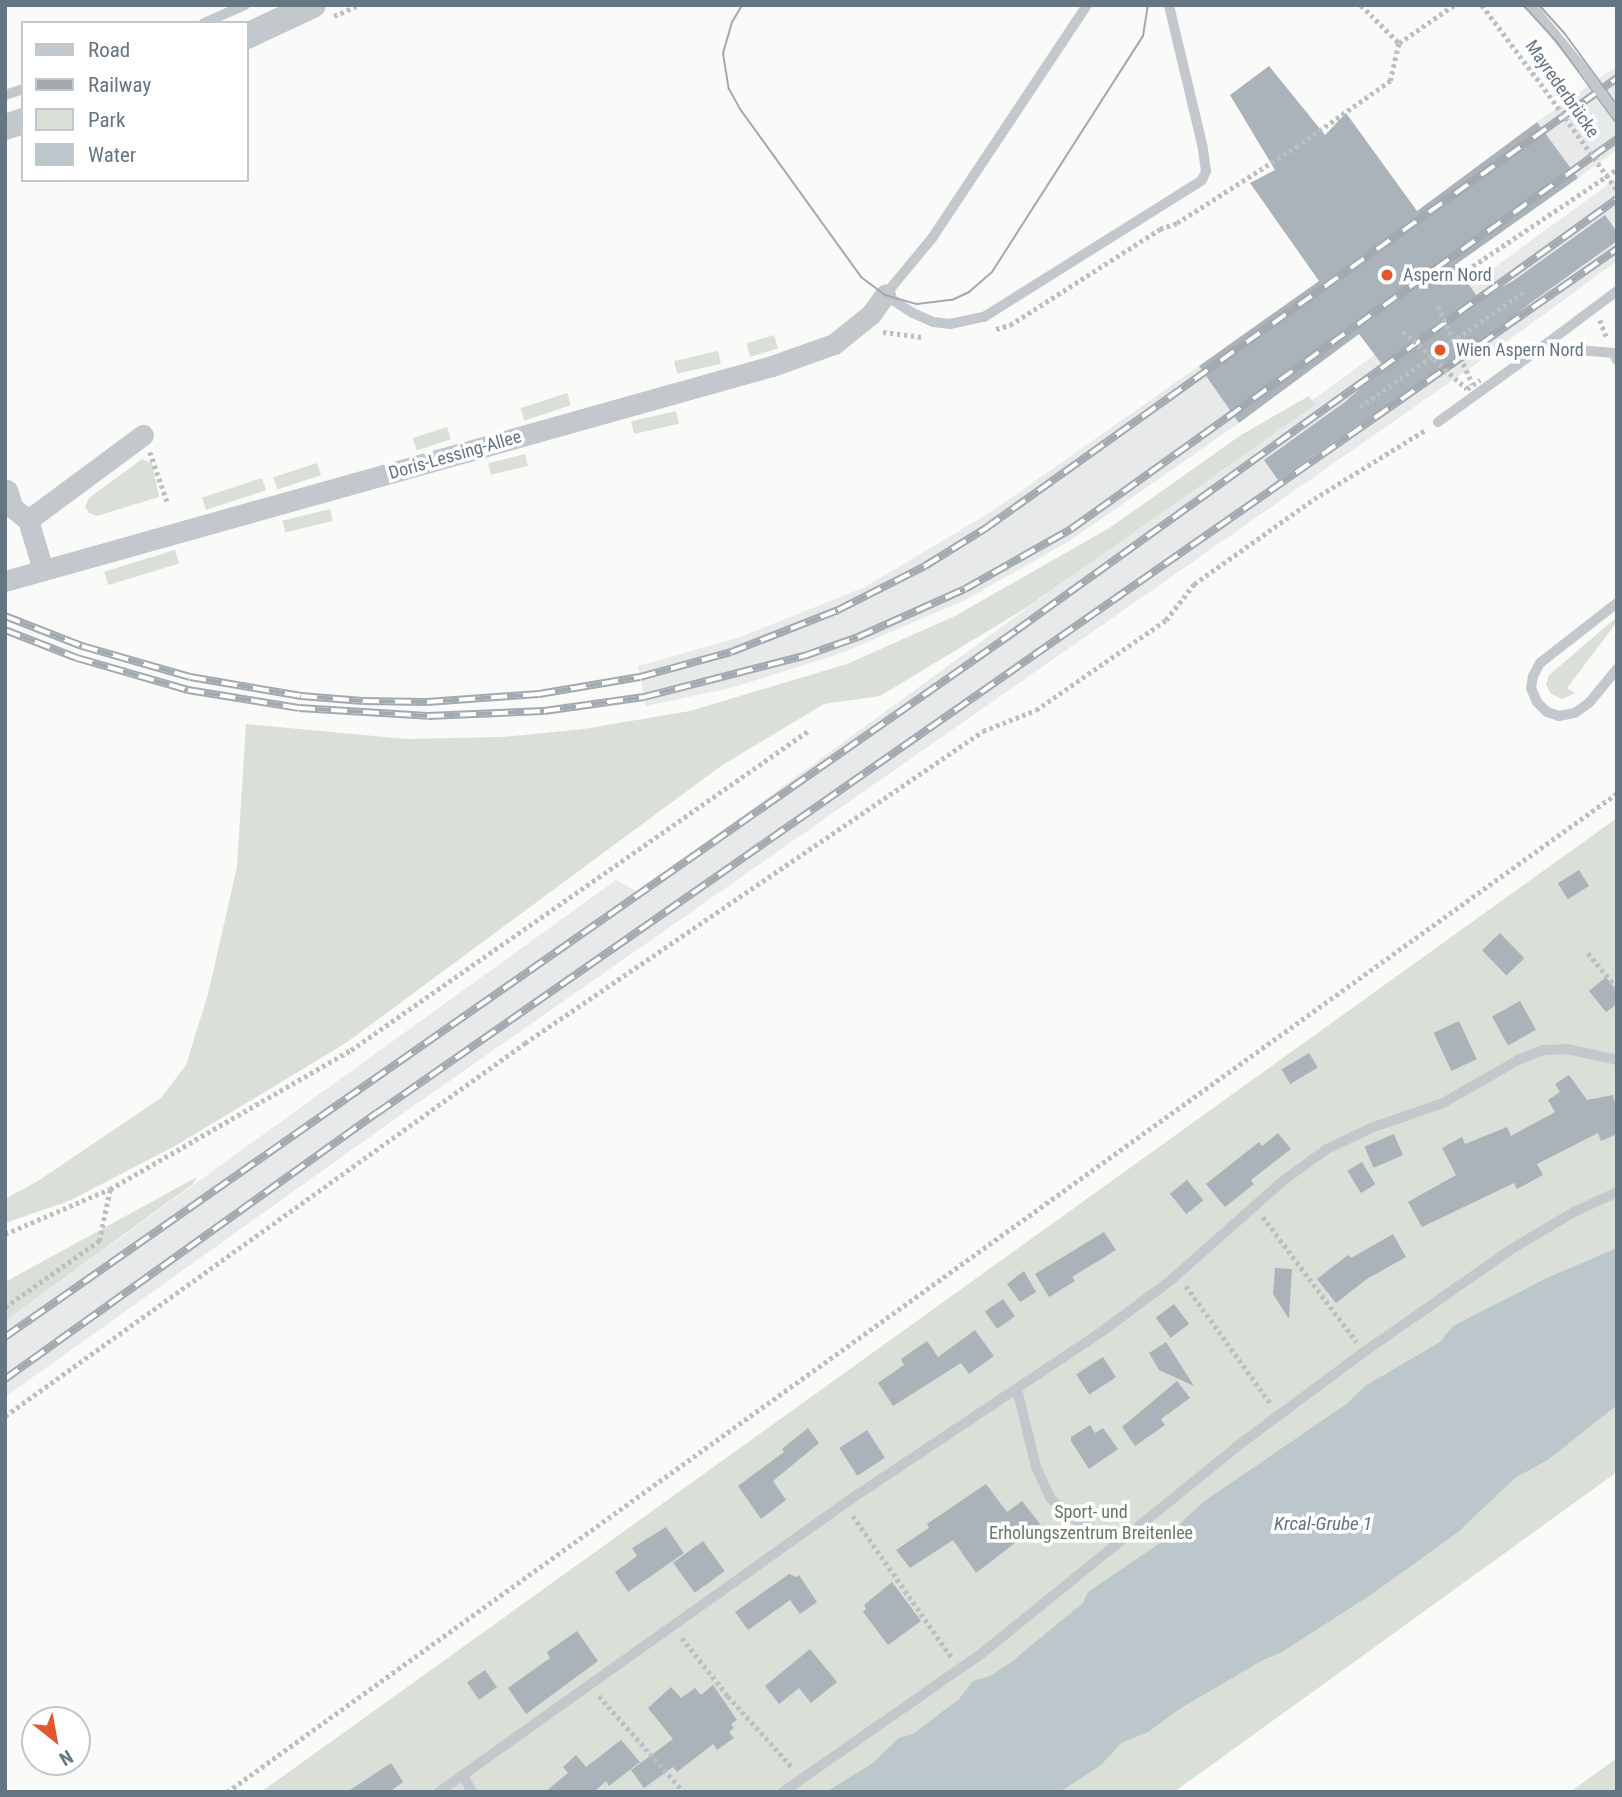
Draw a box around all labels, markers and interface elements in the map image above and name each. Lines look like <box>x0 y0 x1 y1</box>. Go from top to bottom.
legend <box>21 21 248 182</box>
street label: Mayrederbrücke <box>1520 36 1604 142</box>
text: Road <box>88 38 130 62</box>
text: Railway <box>88 73 151 97</box>
text: Park <box>88 108 125 132</box>
text: Water <box>88 143 136 167</box>
place label: Aspern Nord <box>1403 264 1492 286</box>
marker: Aspern Nord <box>1377 265 1397 285</box>
place label: Wien Aspern Nord <box>1456 339 1584 361</box>
marker: Wien Aspern Nord <box>1430 340 1450 360</box>
street label: Doris-Lessing-Allee <box>386 426 524 484</box>
park label: Sport- und Erholungszentrum Breitenlee <box>989 1502 1193 1544</box>
water label: Krcal-Grube 1 <box>1274 1513 1372 1535</box>
north arrow <box>21 1706 91 1776</box>
text: N <box>55 1745 77 1771</box>

